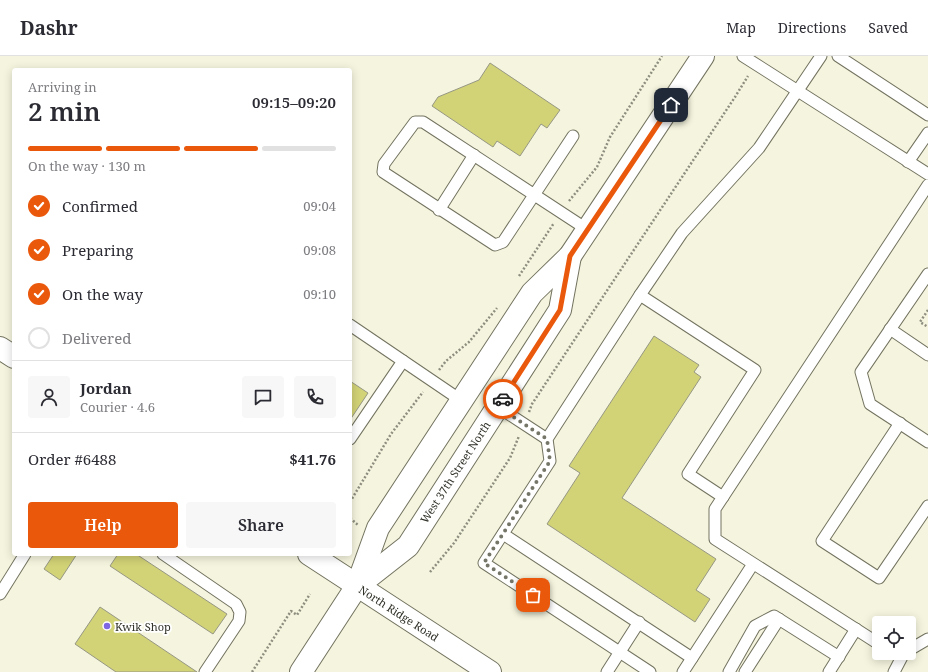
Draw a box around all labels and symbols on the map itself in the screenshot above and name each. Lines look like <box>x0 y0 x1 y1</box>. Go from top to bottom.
pin <box>654 88 688 122</box>
courier <box>483 379 523 419</box>
street label: West 37th Street North <box>416 418 494 526</box>
pin <box>516 578 550 612</box>
street label: North Ridge Road <box>356 582 442 645</box>
place label: Kwik Shop <box>115 619 171 634</box>
marker: Kwik Shop <box>102 621 112 631</box>

